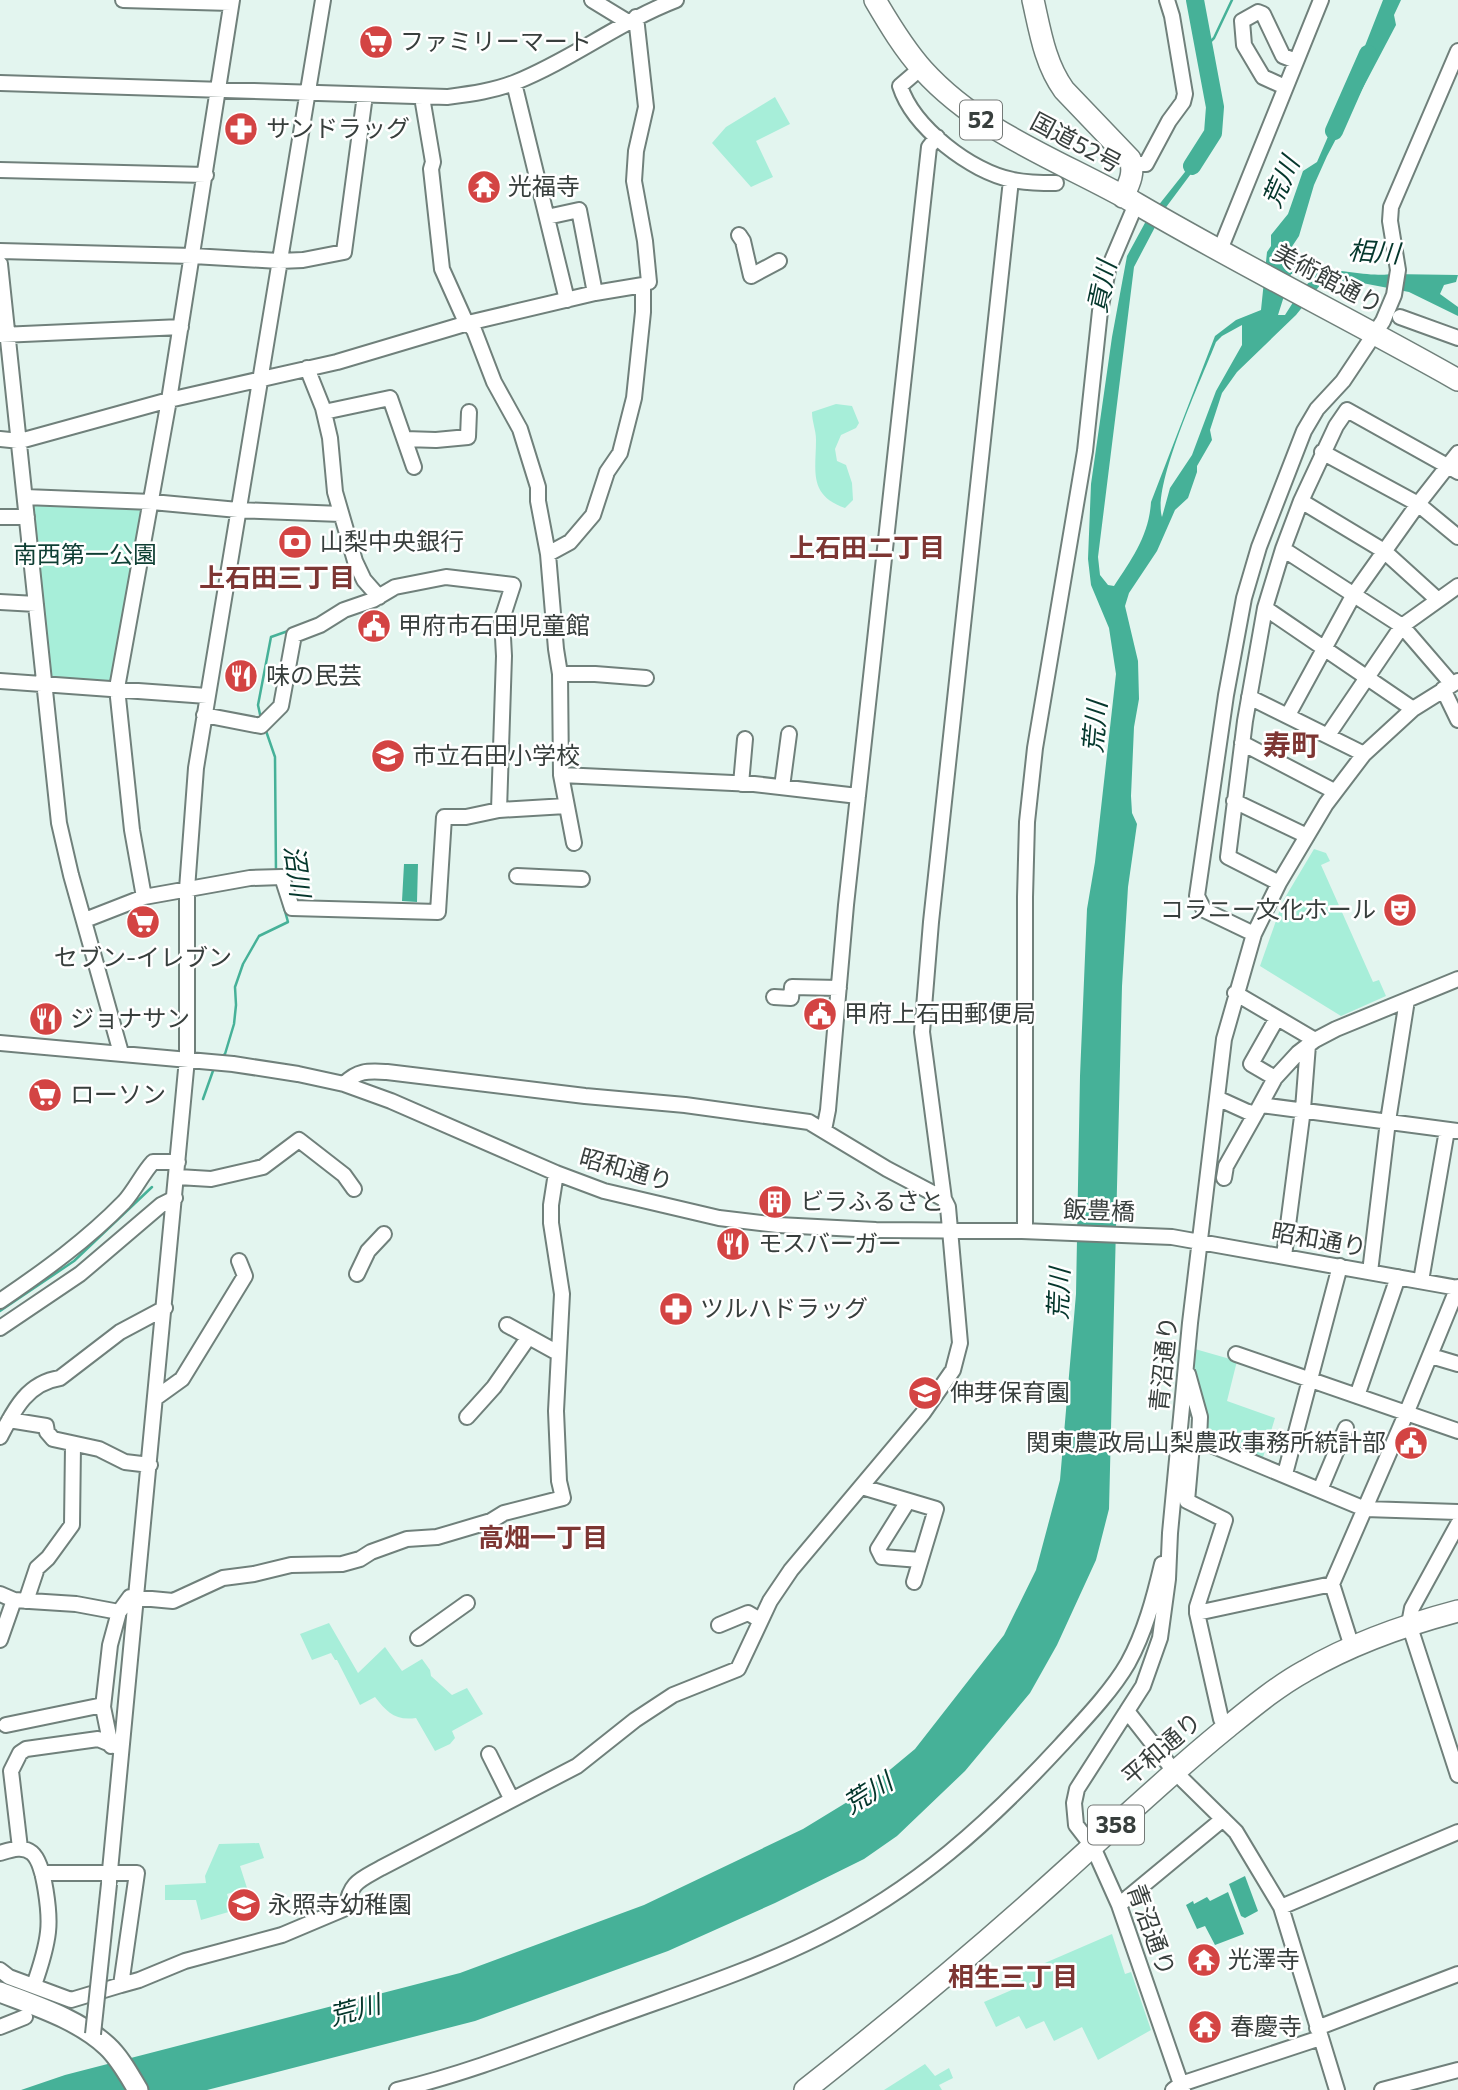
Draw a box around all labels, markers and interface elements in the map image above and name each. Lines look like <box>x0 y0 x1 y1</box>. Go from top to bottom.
supermarket icon: ファミリーマート <box>357 23 395 61</box>
place label: ファミリーマート <box>400 26 592 55</box>
road number: 52 <box>960 100 1002 140</box>
street label: 国道52号 <box>1026 106 1127 178</box>
pharmacy icon: サンドラッグ <box>222 110 260 148</box>
place label: サンドラッグ <box>266 113 410 142</box>
water label: 荒川 <box>1255 149 1306 211</box>
temple icon: 光福寺 <box>465 168 503 206</box>
place label: 光福寺 <box>508 171 580 200</box>
water label: 相川 <box>1347 233 1404 268</box>
street label: 美術館通り <box>1269 237 1388 319</box>
water label: 貢川 <box>1080 255 1122 315</box>
bank icon: 山梨中央銀行 <box>276 523 314 561</box>
place label: 山梨中央銀行 <box>320 526 464 555</box>
district label: 上石田二丁目 <box>789 531 945 562</box>
park label: 南西第一公園 <box>13 539 157 568</box>
district label: 上石田三丁目 <box>199 561 355 592</box>
public building icon: 甲府市石田児童館 <box>355 607 393 645</box>
place label: 甲府市石田児童館 <box>398 610 590 639</box>
restaurant icon: 味の民芸 <box>222 657 260 695</box>
place label: 味の民芸 <box>266 660 362 689</box>
water label: 荒川 <box>1076 697 1111 754</box>
district label: 寿町 <box>1263 727 1319 761</box>
school or university icon: 市立石田小学校 <box>369 737 407 775</box>
place label: 市立石田小学校 <box>412 740 580 769</box>
water label: 沼川 <box>280 843 318 902</box>
theatre icon: コラニー文化ホール <box>1381 891 1419 929</box>
place label: コラニー文化ホール <box>1160 894 1376 923</box>
supermarket icon: セブン-イレブン <box>124 903 162 941</box>
place label: セブン-イレブン <box>54 942 232 971</box>
public building icon: 甲府上石田郵便局 <box>801 995 839 1033</box>
place label: 甲府上石田郵便局 <box>844 998 1036 1027</box>
restaurant icon: ジョナサン <box>27 1000 65 1038</box>
place label: ジョナサン <box>70 1003 190 1032</box>
supermarket icon: ローソン <box>26 1076 64 1114</box>
place label: ローソン <box>70 1079 166 1108</box>
street label: 昭和通り <box>576 1141 677 1196</box>
building icon: ビラふるさと <box>756 1183 794 1221</box>
place label: ビラふるさと <box>800 1186 944 1215</box>
street label: 飯豊橋 <box>1063 1194 1136 1225</box>
street label: 昭和通り <box>1269 1216 1369 1261</box>
restaurant icon: モスバーガー <box>714 1225 752 1263</box>
place label: モスバーガー <box>758 1228 902 1257</box>
water label: 荒川 <box>1041 1264 1074 1320</box>
pharmacy icon: ツルハドラッグ <box>657 1290 695 1328</box>
place label: ツルハドラッグ <box>700 1293 868 1322</box>
street label: 青沼通り <box>1143 1315 1182 1413</box>
school or university icon: 伸芽保育園 <box>906 1374 944 1412</box>
place label: 伸芽保育園 <box>950 1377 1070 1406</box>
public building icon: 関東農政局山梨農政事務所統計部 <box>1392 1424 1430 1462</box>
place label: 関東農政局山梨農政事務所統計部 <box>1026 1427 1386 1456</box>
district label: 高畑一丁目 <box>478 1521 608 1552</box>
street label: 平和通り <box>1115 1705 1207 1790</box>
water label: 荒川 <box>837 1763 900 1819</box>
road number: 358 <box>1088 1806 1144 1844</box>
street label: 青沼通り <box>1122 1879 1182 1980</box>
school or university icon: 永照寺幼稚園 <box>225 1886 263 1924</box>
place label: 永照寺幼稚園 <box>268 1889 412 1918</box>
temple icon: 光澤寺 <box>1185 1941 1223 1979</box>
place label: 光澤寺 <box>1228 1944 1300 1973</box>
district label: 相生三丁目 <box>948 1960 1078 1991</box>
water label: 荒川 <box>325 1986 387 2030</box>
temple icon: 春慶寺 <box>1186 2008 1224 2046</box>
place label: 春慶寺 <box>1230 2011 1302 2040</box>

